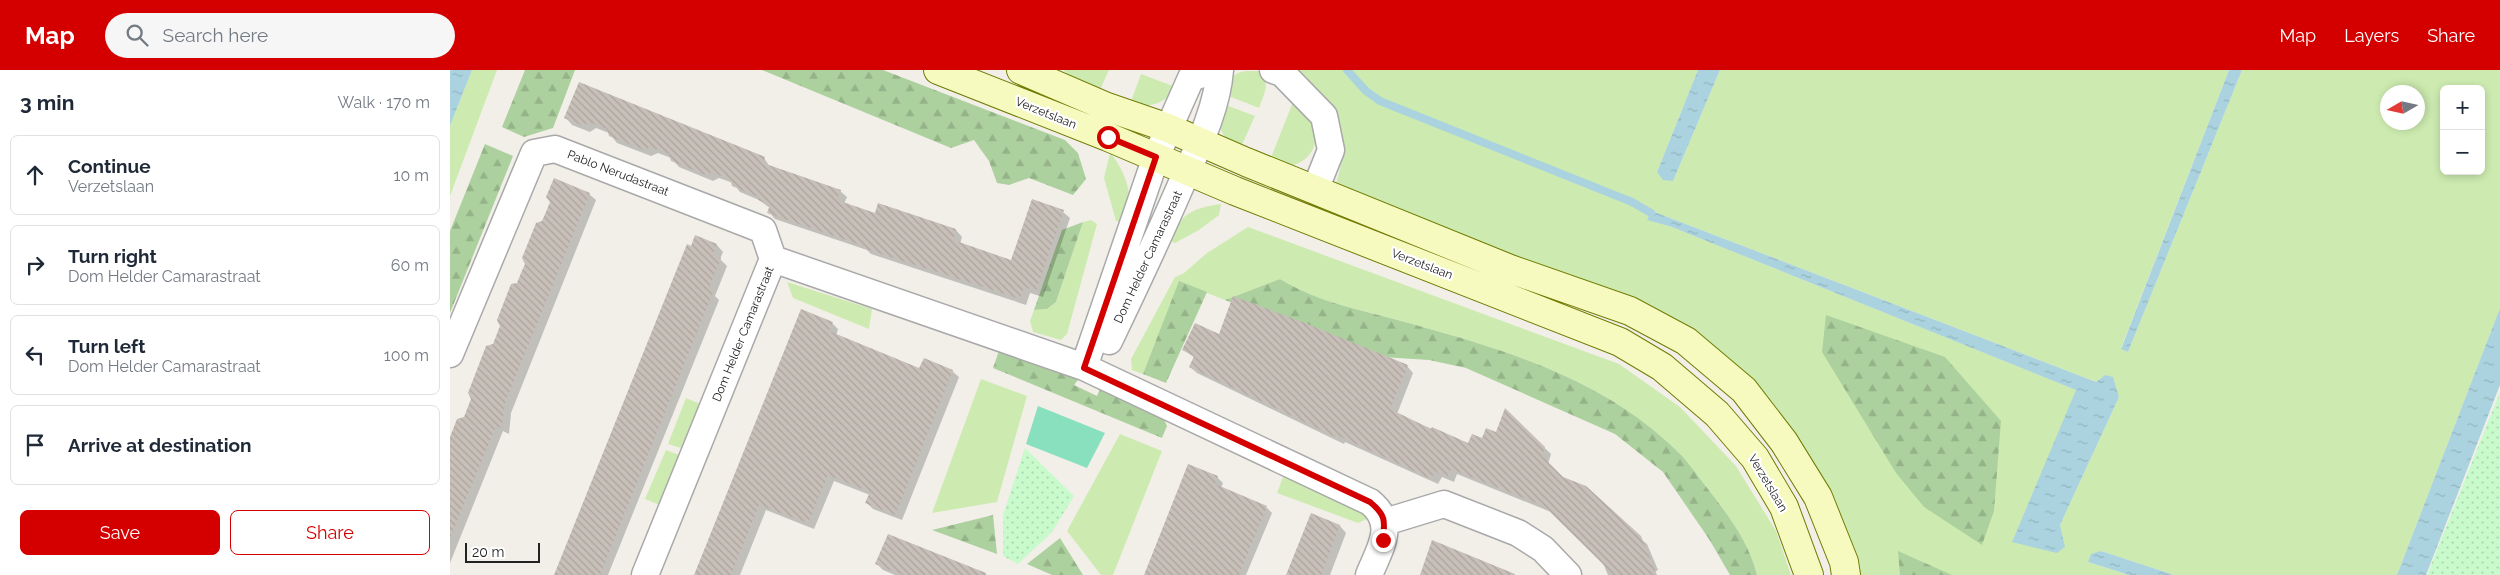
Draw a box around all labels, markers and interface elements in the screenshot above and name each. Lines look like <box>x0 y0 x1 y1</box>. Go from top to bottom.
search box <box>105 13 455 58</box>
text: Map <box>25 21 75 50</box>
icon: search <box>123 21 151 49</box>
text: Search here <box>163 24 268 46</box>
text: Map <box>2280 25 2316 46</box>
text: Layers <box>2344 25 2399 46</box>
text: Share <box>2427 25 2475 46</box>
north arrow <box>2380 85 2425 130</box>
map controls <box>2440 85 2485 175</box>
button: + <box>2440 85 2485 130</box>
text: 3 min <box>20 90 74 115</box>
text: Walk · 170 m <box>338 93 430 112</box>
street label: Verzetslaan <box>1013 94 1079 132</box>
route start <box>1097 126 1120 149</box>
button: − <box>2440 130 2485 175</box>
street label: Pablo Nerudastraat <box>565 147 671 199</box>
text: Continue <box>68 155 151 177</box>
icon: ahead <box>21 161 49 189</box>
text: 10 m <box>394 166 429 185</box>
text: Verzetslaan <box>68 177 154 196</box>
street label: Dom Helder Camarastraat <box>1111 189 1185 325</box>
text: Turn right <box>68 245 157 267</box>
street label: Verzetslaan <box>1389 246 1455 282</box>
icon: right <box>21 251 49 279</box>
text: 60 m <box>391 256 429 275</box>
street label: Dom Helder Camarastraat <box>709 264 777 404</box>
text: Dom Helder Camarastraat <box>68 267 261 286</box>
text: Turn left <box>68 335 145 357</box>
icon: left <box>21 341 49 369</box>
text: 100 m <box>384 346 429 365</box>
text: Dom Helder Camarastraat <box>68 357 261 376</box>
icon: arrive <box>21 431 49 459</box>
text: Arrive at destination <box>68 434 252 456</box>
street label: Verzetslaan <box>1745 452 1791 514</box>
button: Save <box>20 510 220 555</box>
button: Share <box>230 510 430 555</box>
route end <box>1372 529 1395 552</box>
scale bar <box>465 540 540 563</box>
text: 20 m <box>472 544 504 560</box>

